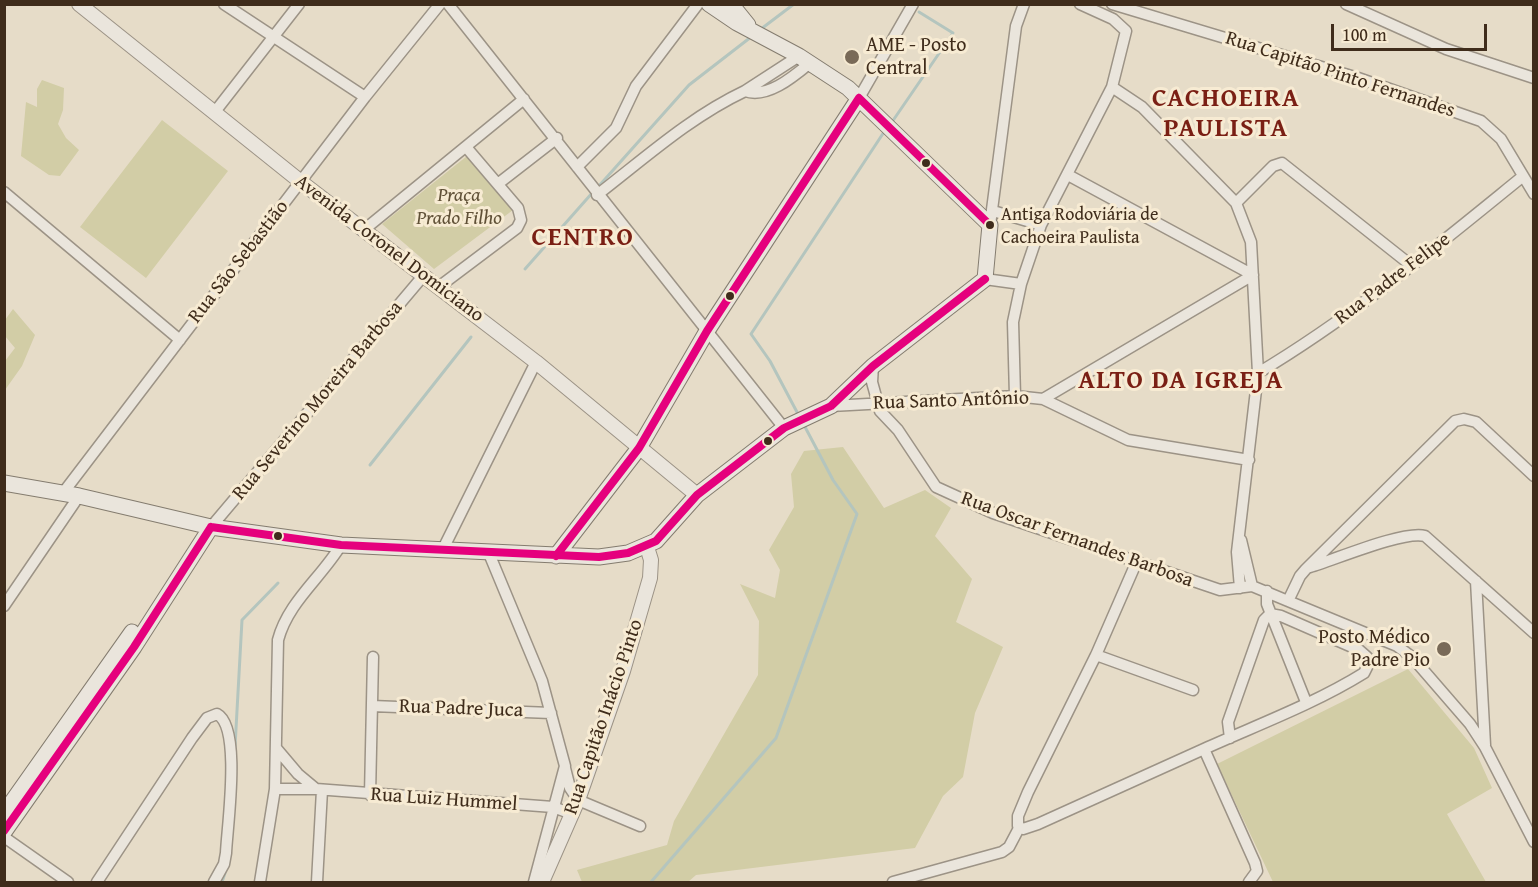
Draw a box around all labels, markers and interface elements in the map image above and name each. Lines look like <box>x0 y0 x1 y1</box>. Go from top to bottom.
scale bar <box>1334 12 1490 50</box>
text: 100 m <box>1342 21 1387 48</box>
street label: Rua Capitão Pinto Fernandes <box>1222 27 1458 123</box>
place label: AME - Posto Central <box>866 34 966 81</box>
marker: AME - Posto Central <box>843 48 861 66</box>
district label: CACHOEIRA PAULISTA <box>1152 83 1300 144</box>
unlabelled marker <box>920 157 932 169</box>
street label: Avenida Coronel Domiciano <box>290 170 488 328</box>
park label: Praça Prado Filho <box>416 184 502 231</box>
street label: Rua São Sebastião <box>184 196 294 328</box>
place label: Antiga Rodoviária de Cachoeira Paulista <box>1001 204 1158 246</box>
marker: Antiga Rodoviária de Cachoeira Paulista <box>984 219 996 231</box>
district label: CENTRO <box>532 222 634 254</box>
street label: Rua Padre Felipe <box>1330 228 1456 330</box>
unlabelled marker <box>724 290 736 302</box>
street label: Rua Severino Moreira Barbosa <box>228 297 408 505</box>
district label: ALTO DA IGREJA <box>1078 365 1284 397</box>
street label: Rua Santo Antônio <box>873 386 1029 416</box>
unlabelled marker <box>762 435 774 447</box>
street label: Rua Oscar Fernandes Barbosa <box>958 487 1196 593</box>
unlabelled marker <box>272 530 284 542</box>
street label: Rua Capitão Inácio Pinto <box>559 616 649 818</box>
place label: Posto Médico Padre Pio <box>1318 626 1430 673</box>
marker: Posto Médico Padre Pio <box>1435 640 1453 658</box>
street label: Rua Padre Juca <box>398 695 524 723</box>
street label: Rua Luiz Hummel <box>370 783 518 817</box>

